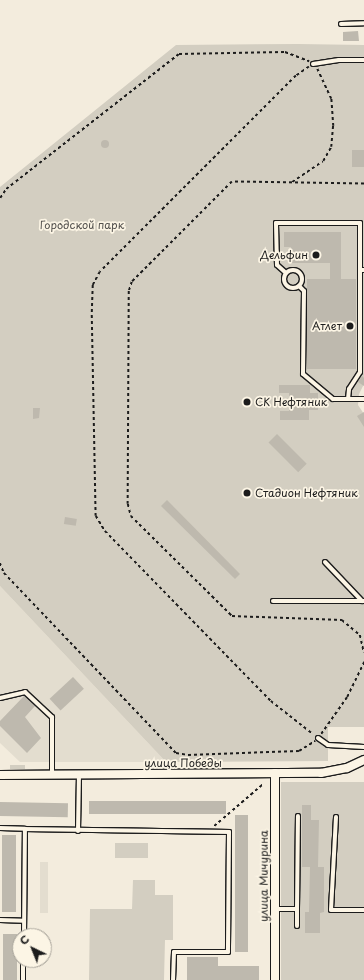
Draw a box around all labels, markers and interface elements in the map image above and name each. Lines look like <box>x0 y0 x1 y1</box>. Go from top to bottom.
park label: Городской парк <box>40 218 124 232</box>
place label: Дельфин <box>260 248 308 262</box>
marker: Дельфин <box>311 250 321 260</box>
place label: Атлет <box>312 319 342 333</box>
marker: Атлет <box>345 321 355 331</box>
place label: СК Нефтяник <box>255 395 328 409</box>
marker: СК Нефтяник <box>242 397 252 407</box>
place label: Стадион Нефтяник <box>255 486 358 500</box>
marker: Стадион Нефтяник <box>242 488 252 498</box>
street label: улица Победы <box>144 756 222 770</box>
street label: улица Мичурина <box>257 830 271 922</box>
north arrow <box>12 928 52 968</box>
text: С <box>15 931 33 949</box>

